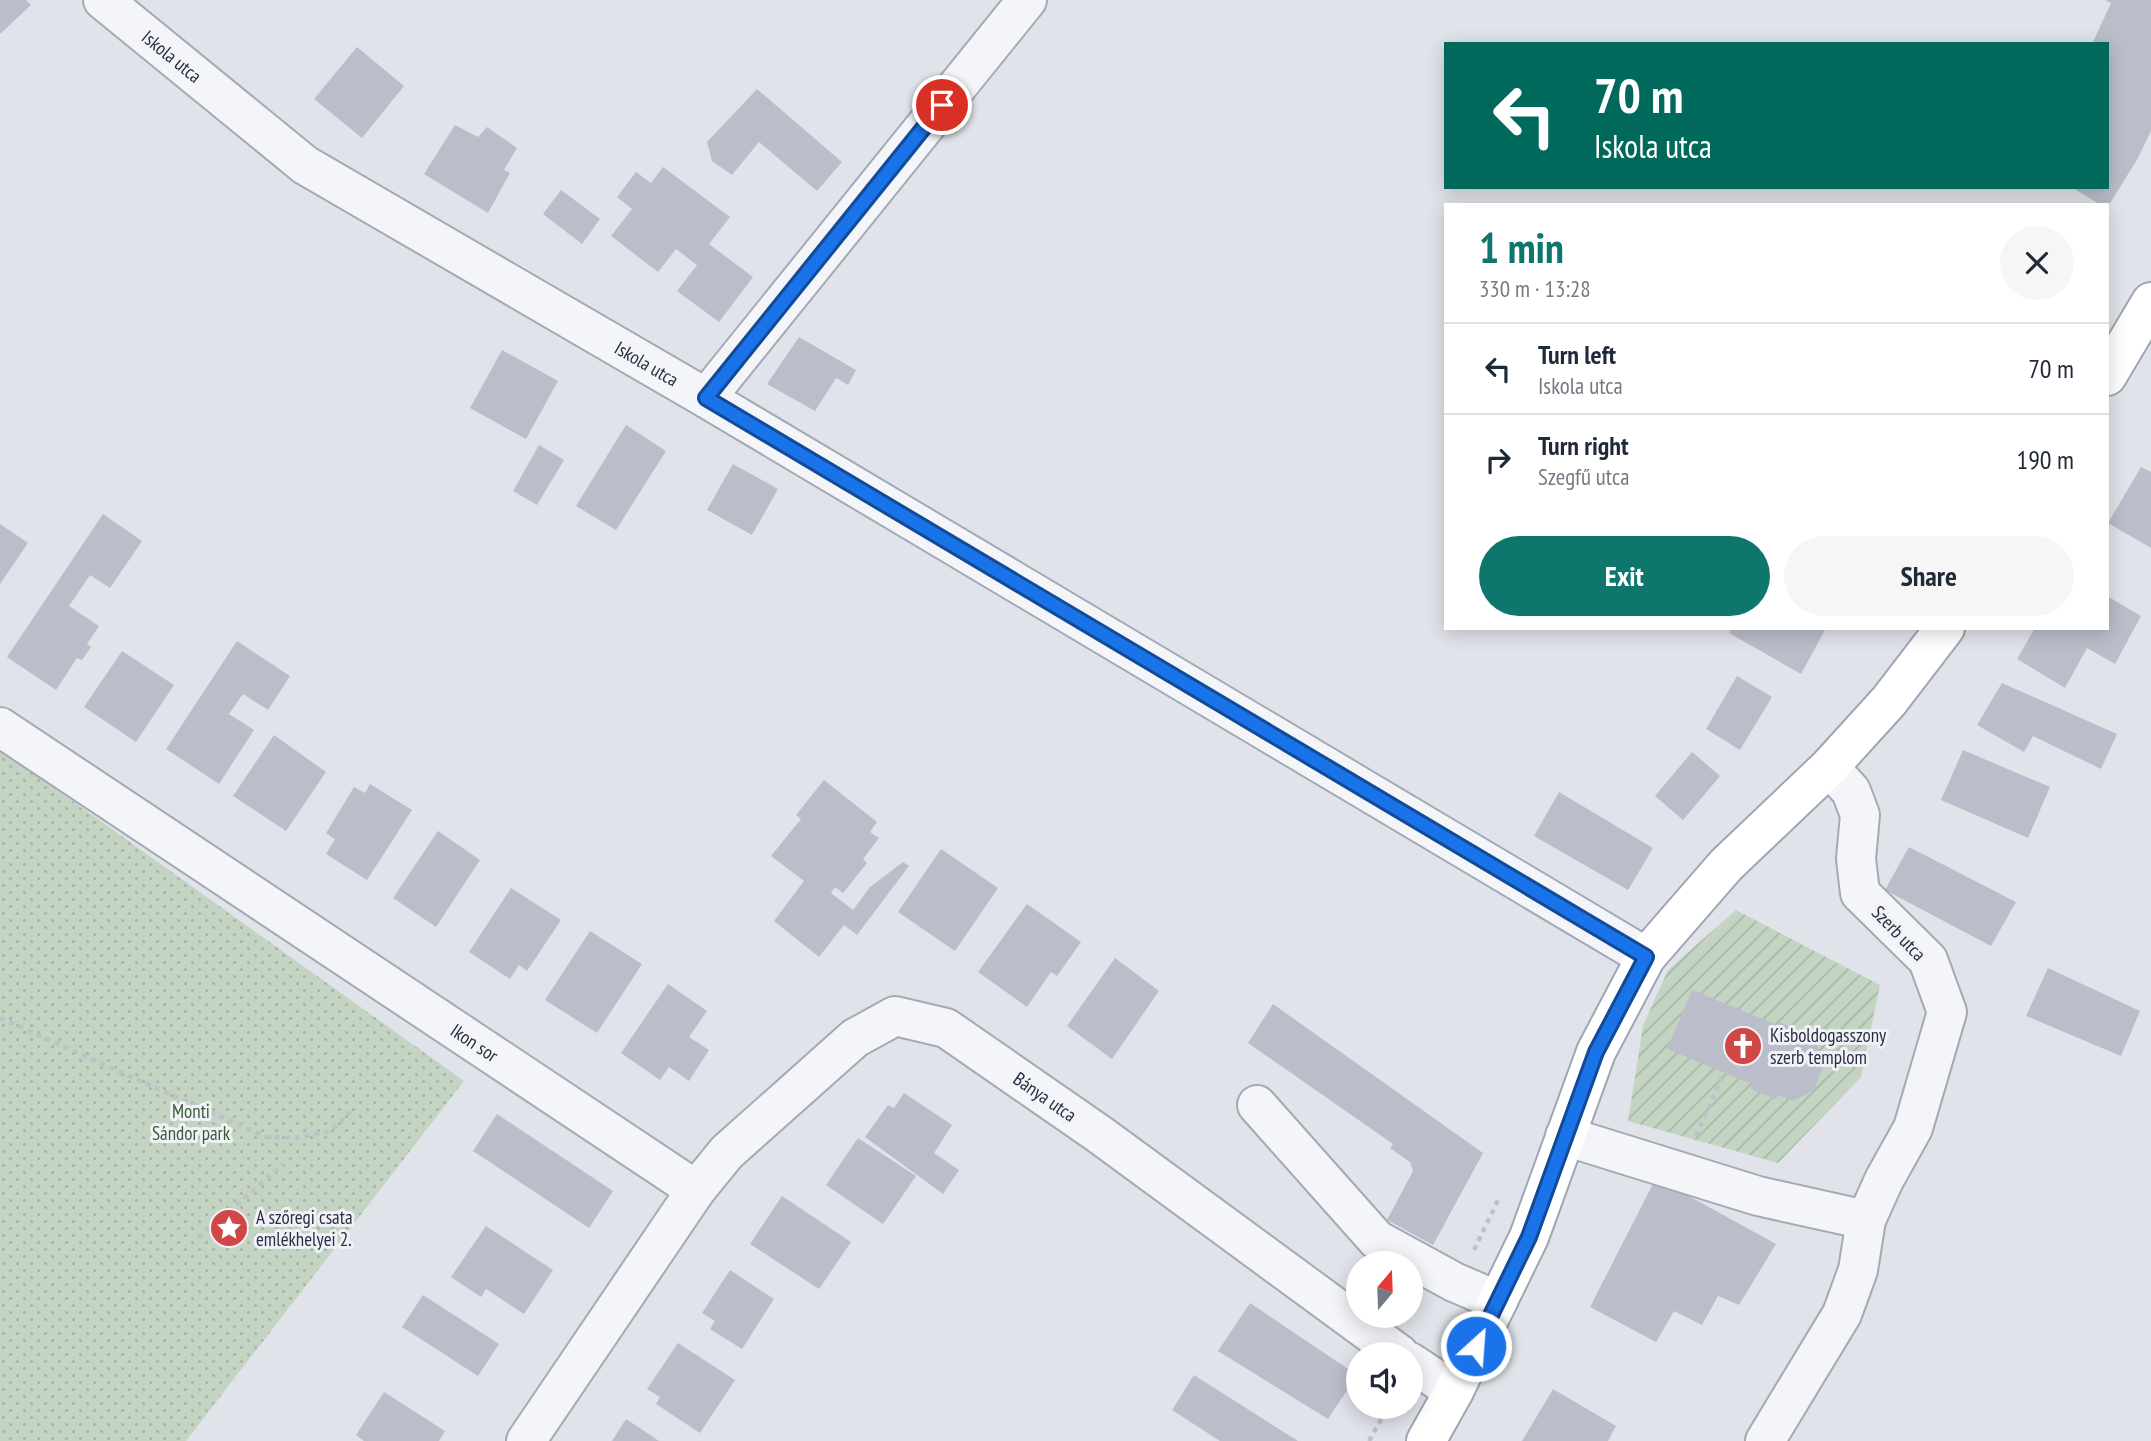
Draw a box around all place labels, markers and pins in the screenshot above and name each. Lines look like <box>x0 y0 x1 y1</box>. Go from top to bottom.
pin <box>912 75 972 135</box>
place label: Kisboldogasszony szerb templom <box>1770 1023 1887 1069</box>
church icon: Kisboldogasszony szerb templom <box>1722 1025 1764 1067</box>
place label: A szőregi csata emlékhelyei 2. <box>256 1205 353 1251</box>
place icon: A szőregi csata emlékhelyei 2. <box>208 1207 250 1249</box>

